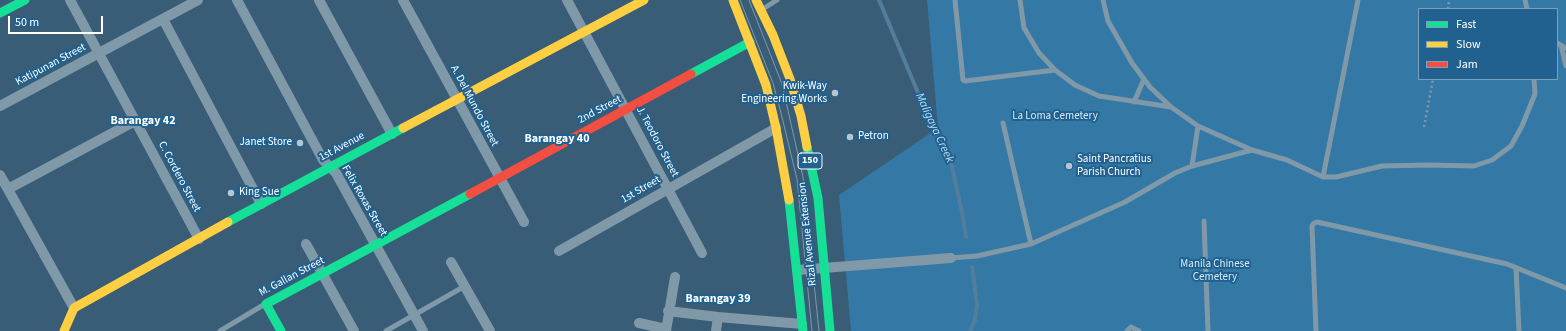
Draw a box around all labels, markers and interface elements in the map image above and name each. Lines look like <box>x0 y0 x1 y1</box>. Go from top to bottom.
scale bar <box>10 8 105 34</box>
legend <box>1418 8 1558 80</box>
text: 50 m <box>15 14 39 31</box>
text: Fast <box>1456 16 1476 33</box>
text: Slow <box>1456 36 1481 53</box>
street label: Katipunan Street <box>14 41 88 89</box>
text: Jam <box>1456 56 1478 73</box>
street label: A. Del Mundo Street <box>447 63 501 149</box>
place label: Kwik-Way Engineering Works <box>741 80 827 106</box>
marker: Kwik-Way Engineering Works <box>830 88 840 98</box>
water label: Maligaya Creek <box>912 91 956 165</box>
street label: 2nd Street <box>576 93 624 127</box>
street label: J. Teodoro Street <box>633 104 681 180</box>
park label: La Loma Cemetery <box>1012 110 1098 124</box>
district label: Barangay 42 <box>110 114 176 128</box>
street label: 1st Avenue <box>317 130 367 164</box>
place label: Petron <box>858 130 889 144</box>
district label: Barangay 40 <box>524 132 590 146</box>
marker: Petron <box>845 132 855 142</box>
place label: Janet Store <box>240 136 292 150</box>
marker: Janet Store <box>295 138 305 148</box>
street label: C. Cordero Street <box>155 139 203 215</box>
road number: 150 <box>798 153 822 169</box>
place label: Saint Pancratius Parish Church <box>1077 153 1151 179</box>
marker: Saint Pancratius Parish Church <box>1064 161 1074 171</box>
street label: Felix Roxas Street <box>338 163 390 239</box>
street label: 1st Street <box>619 173 663 207</box>
street label: Rizal Avenue Extension <box>796 181 820 287</box>
place label: King Sue <box>239 186 279 200</box>
marker: King Sue <box>226 188 236 198</box>
street label: M. Gallan Street <box>257 254 327 300</box>
park label: Manila Chinese Cemetery <box>1180 258 1250 284</box>
district label: Barangay 39 <box>685 292 751 306</box>

